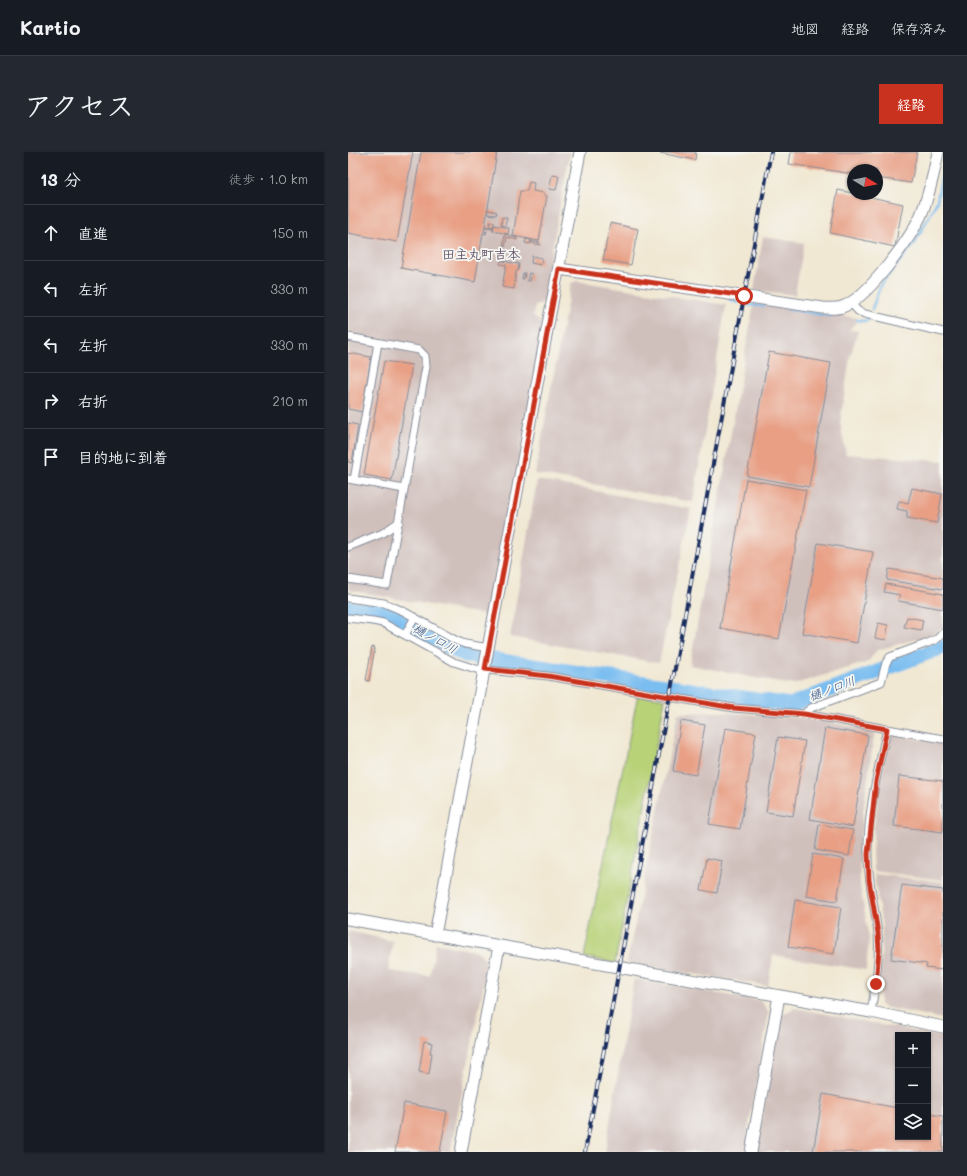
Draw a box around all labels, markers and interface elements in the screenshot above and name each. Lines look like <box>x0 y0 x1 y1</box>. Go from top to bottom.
text: Kartio <box>20 15 80 40</box>
text: 地図 <box>791 19 819 38</box>
text: 経路 <box>841 19 869 38</box>
text: 保存済み <box>891 19 947 38</box>
button: 経路 <box>879 84 943 124</box>
text: アクセス <box>24 87 134 123</box>
north arrow <box>847 164 883 200</box>
text: 13 分 <box>40 168 81 190</box>
text: 徒歩 · 1.0 km <box>229 170 308 187</box>
icon: ahead <box>40 222 62 244</box>
text: 直進 <box>78 223 108 243</box>
text: 150 m <box>272 224 308 241</box>
district label: 田主丸町吉本 <box>442 245 521 262</box>
icon: left <box>40 278 62 300</box>
text: 左折 <box>78 279 108 299</box>
text: 330 m <box>270 280 308 297</box>
route start <box>735 287 753 305</box>
icon: left <box>40 334 62 356</box>
text: 左折 <box>78 335 108 355</box>
text: 330 m <box>270 336 308 353</box>
icon: right <box>40 390 62 412</box>
text: 右折 <box>78 391 108 411</box>
text: 210 m <box>272 392 308 409</box>
icon: arrive <box>40 446 62 468</box>
text: 目的地に到着 <box>78 447 168 467</box>
water label: 樋ノ口川 <box>411 619 460 657</box>
water label: 樋ノ口川 <box>806 672 857 704</box>
route end <box>867 975 885 993</box>
map controls <box>895 1032 931 1140</box>
button: + <box>895 1032 931 1068</box>
button: − <box>895 1068 931 1104</box>
button: layers <box>895 1104 931 1140</box>

